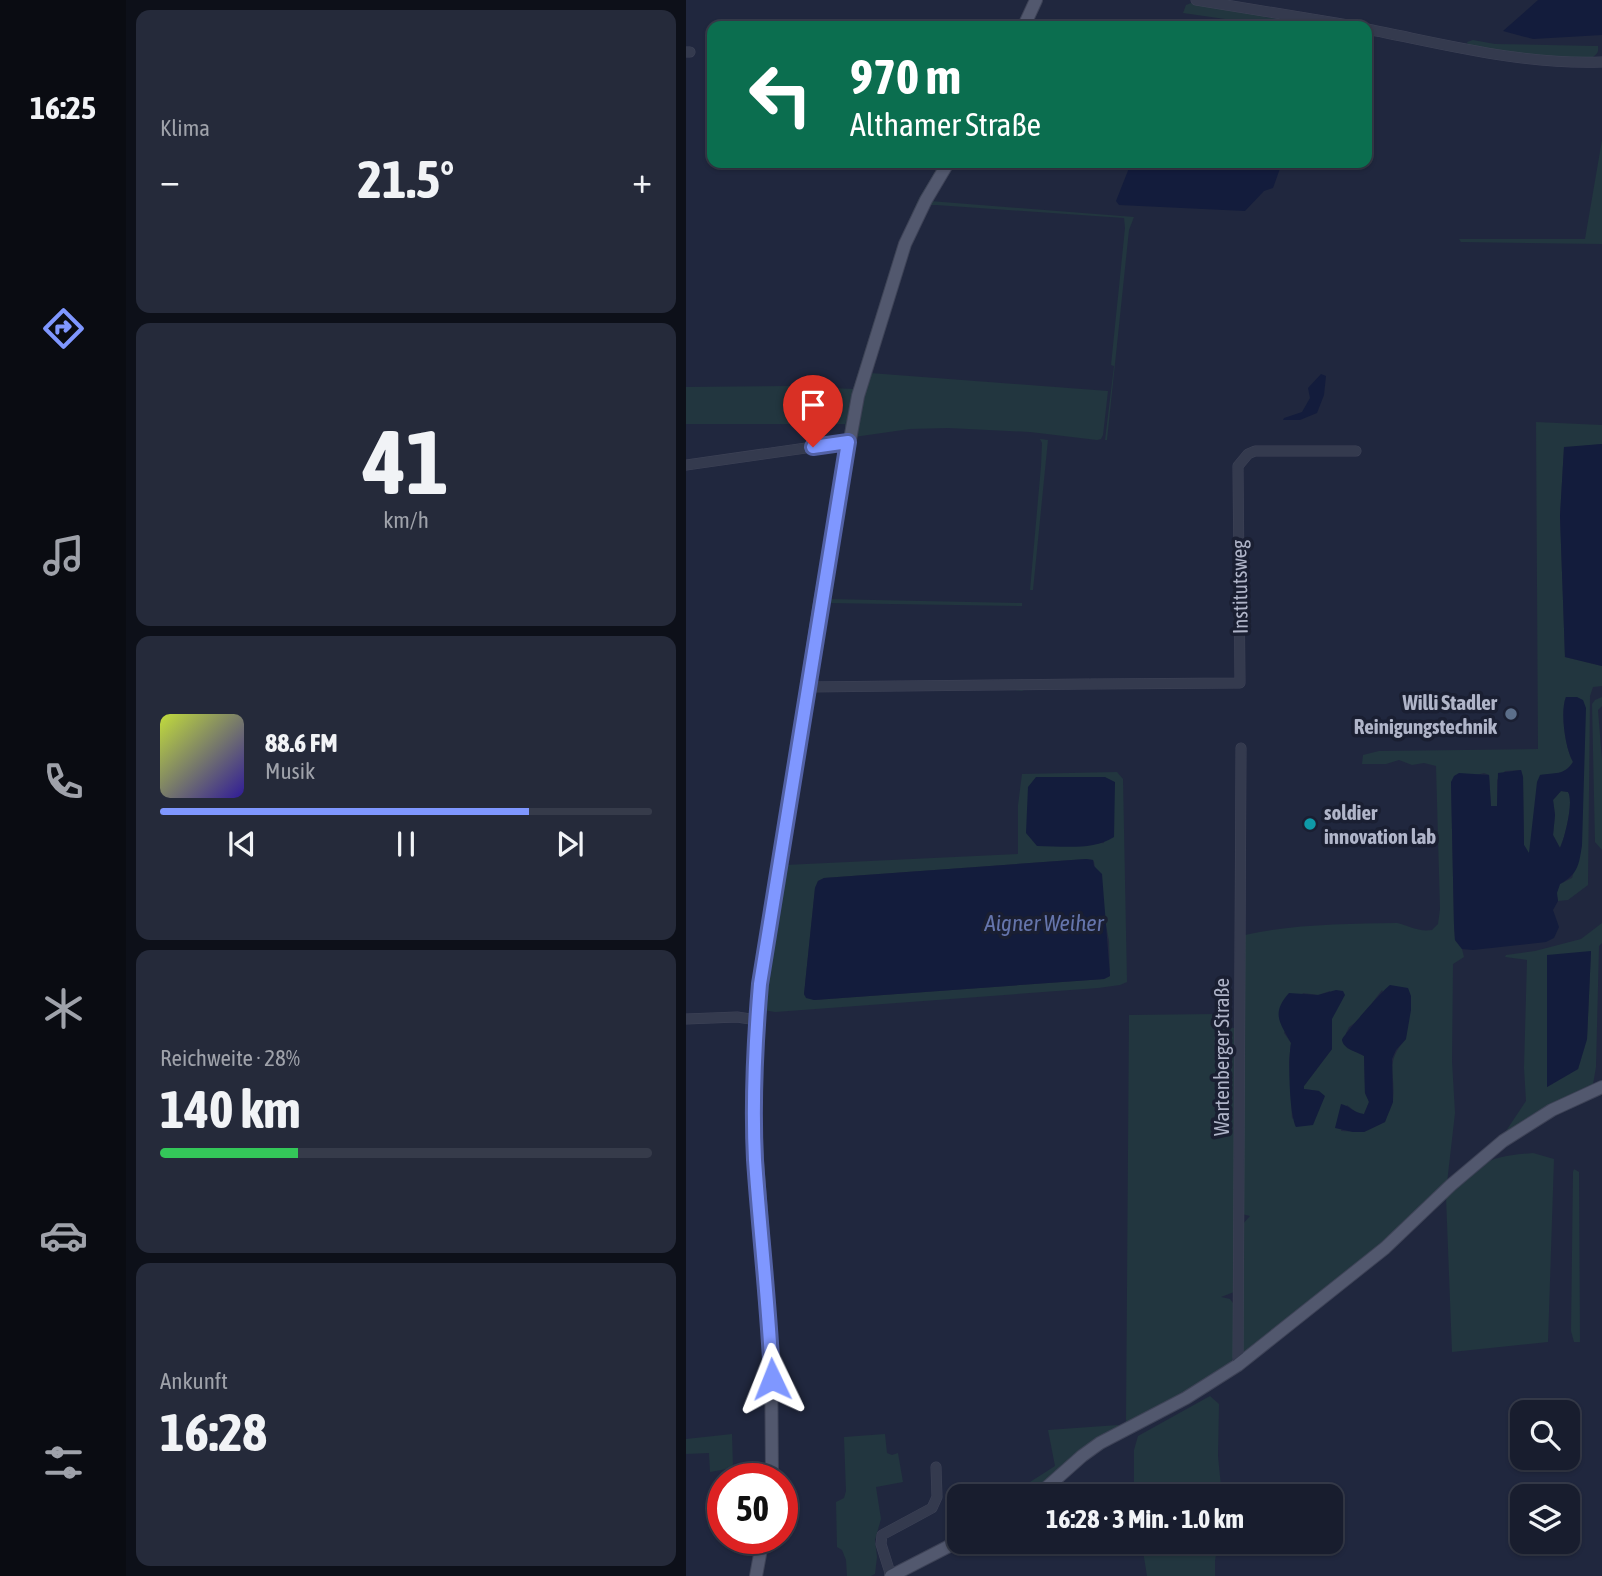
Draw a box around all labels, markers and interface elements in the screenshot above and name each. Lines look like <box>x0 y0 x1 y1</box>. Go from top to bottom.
text: 970 m <box>850 48 961 104</box>
icon: left <box>735 49 826 140</box>
text: 16:25 <box>30 89 96 126</box>
text: Althamer Straße <box>850 106 1041 143</box>
text: Klima <box>160 115 210 141</box>
text: 21.5° <box>358 149 454 209</box>
text: − <box>160 158 180 201</box>
text: + <box>632 158 652 201</box>
icon: directions <box>39 304 88 353</box>
pin <box>783 375 843 447</box>
icon: arrive <box>794 386 832 424</box>
text: 41 <box>363 409 449 513</box>
text: km/h <box>383 507 429 533</box>
icon: music <box>39 531 88 580</box>
street label: Institutsweg <box>1226 540 1252 634</box>
place label: Willi Stadler Reinigungstechnik <box>1354 690 1498 738</box>
marker: Willi Stadler Reinigungstechnik <box>1503 706 1519 722</box>
text: 88.6 FM <box>265 728 338 758</box>
icon: phone <box>39 757 88 806</box>
text: Musik <box>265 758 315 784</box>
place label: soldier innovation lab <box>1324 800 1436 848</box>
marker: soldier innovation lab <box>1302 816 1318 832</box>
icon: previous <box>223 825 261 863</box>
icon: pause <box>387 825 425 863</box>
icon: next <box>551 825 589 863</box>
water label: Aigner Weiher <box>983 910 1105 936</box>
street label: Wartenberger Straße <box>1209 978 1233 1136</box>
icon: climate <box>39 984 88 1033</box>
text: Reichweite · 28% <box>160 1045 300 1071</box>
text: 140 km <box>160 1079 301 1139</box>
icon: car <box>39 1211 88 1260</box>
position arrow <box>735 1342 809 1416</box>
text: Ankunft <box>160 1368 228 1394</box>
map controls <box>1510 1400 1580 1554</box>
button: search <box>1510 1400 1580 1470</box>
text: 16:28 <box>160 1402 267 1462</box>
icon: filters <box>39 1438 88 1487</box>
speed limit sign: 50 <box>707 1463 798 1554</box>
button: layers <box>1510 1484 1580 1554</box>
text: 16:28 · 3 Min. · 1.0 km <box>1046 1504 1244 1534</box>

